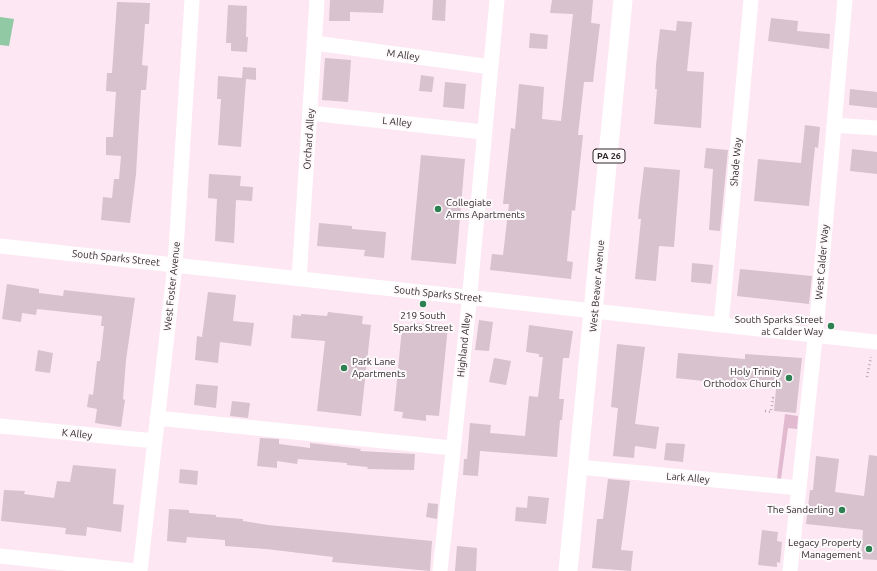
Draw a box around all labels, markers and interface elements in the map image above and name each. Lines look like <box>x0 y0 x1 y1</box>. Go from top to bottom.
street label: M Alley <box>386 47 420 63</box>
street label: Orchard Alley <box>301 108 317 170</box>
street label: L Alley <box>382 114 412 130</box>
street label: Shade Way <box>728 137 744 187</box>
road number: PA 26 <box>593 149 625 163</box>
place label: Collegiate Arms Apartments <box>446 197 525 220</box>
marker: Collegiate Arms Apartments <box>433 204 443 214</box>
street label: West Calder Way <box>813 224 831 300</box>
street label: West Beaver Avenue <box>587 239 607 333</box>
street label: West Foster Avenue <box>161 241 183 331</box>
street label: South Sparks Street <box>71 247 161 269</box>
street label: South Sparks Street <box>393 283 483 305</box>
marker: 219 South Sparks Street <box>418 299 428 309</box>
place label: 219 South Sparks Street <box>393 310 453 334</box>
street label: Highland Alley <box>455 312 473 378</box>
place label: South Sparks Street at Calder Way <box>735 314 823 338</box>
marker: South Sparks Street at Calder Way <box>826 321 836 331</box>
place label: Park Lane Apartments <box>352 356 405 380</box>
marker: Park Lane Apartments <box>339 363 349 373</box>
place label: Holy Trinity Orthodox Church <box>703 366 781 390</box>
marker: Holy Trinity Orthodox Church <box>784 373 794 383</box>
street label: K Alley <box>61 426 93 442</box>
street label: Lark Alley <box>666 470 710 486</box>
place label: The Sanderling <box>767 504 834 516</box>
marker: The Sanderling <box>837 505 847 515</box>
place label: Legacy Property Management <box>788 537 861 560</box>
marker: Legacy Property Management <box>864 544 874 554</box>

